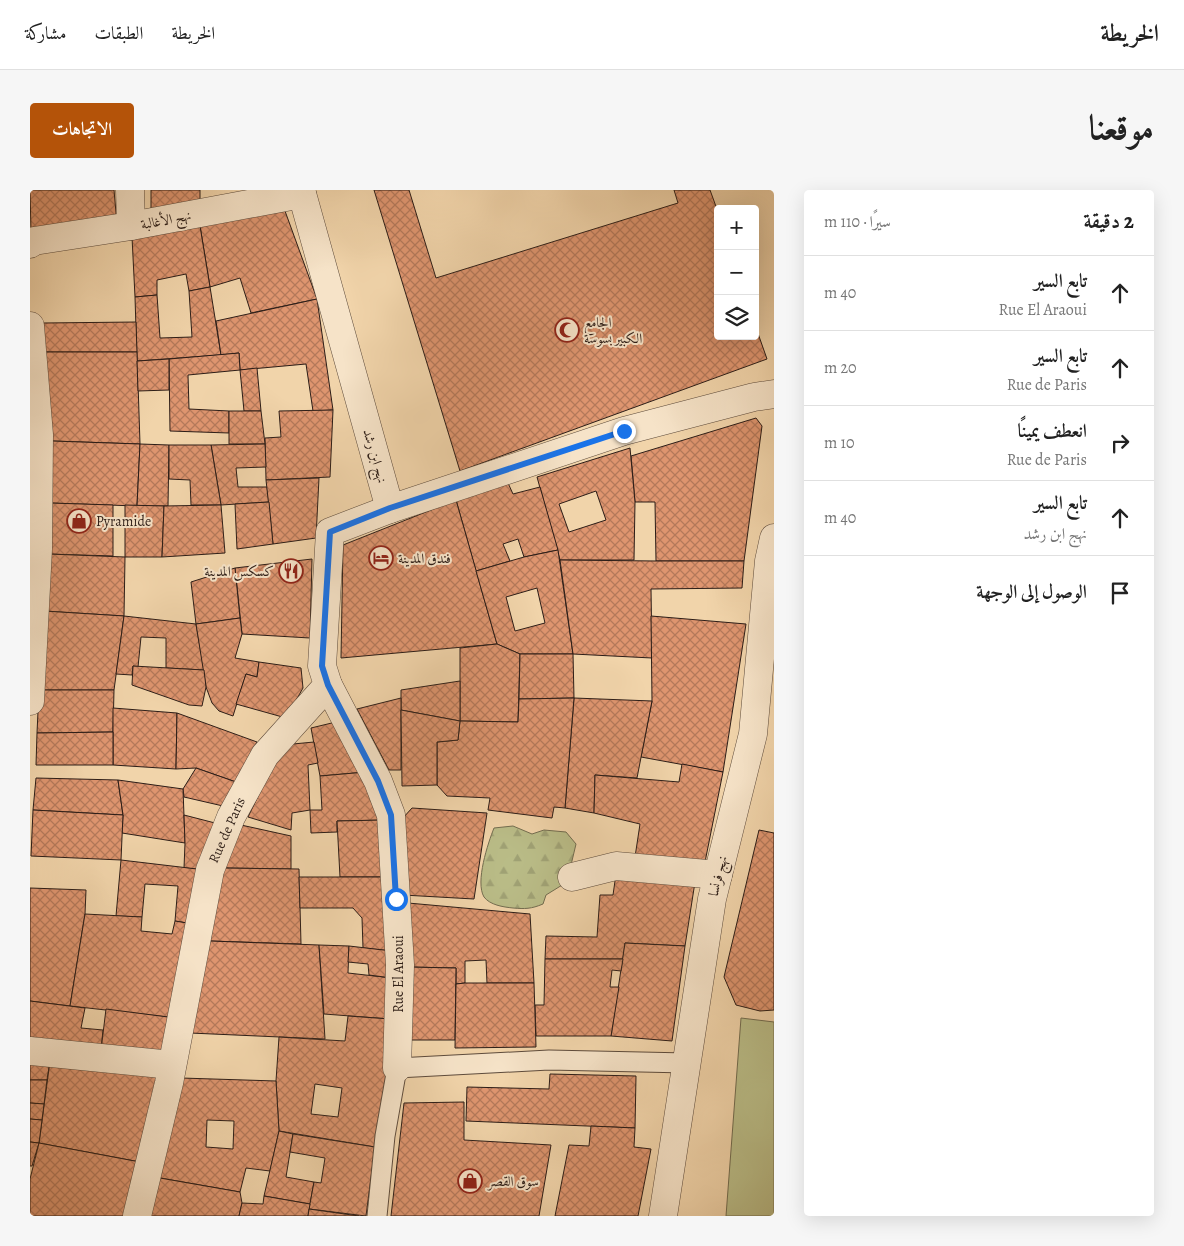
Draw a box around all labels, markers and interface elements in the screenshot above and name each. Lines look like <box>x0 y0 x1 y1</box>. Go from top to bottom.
text: الخريطة <box>1101 17 1159 49</box>
text: مشاركة <box>25 21 66 45</box>
text: الطبقات <box>94 21 143 45</box>
text: الخريطة <box>171 21 215 45</box>
button: الاتجاهات <box>30 103 134 158</box>
text: موقعنا <box>1089 103 1154 151</box>
street label: نهج الأغالبة <box>139 205 193 237</box>
map controls <box>714 205 759 340</box>
button: + <box>714 205 759 250</box>
text: 2 دقيقة <box>1084 207 1134 235</box>
text: سيرًا · 110 m <box>824 211 891 233</box>
button: − <box>714 250 759 295</box>
text: تابع السير <box>1034 268 1087 294</box>
icon: ahead <box>1106 279 1134 307</box>
text: 40 m <box>824 282 856 304</box>
button: layers <box>714 295 759 340</box>
text: Rue El Araoui <box>999 299 1087 321</box>
place label: الجامع الكبير بسوسة <box>584 313 642 348</box>
mosque icon: الجامع الكبير بسوسة <box>554 317 580 343</box>
text: تابع السير <box>1034 343 1087 369</box>
icon: ahead <box>1106 354 1134 382</box>
text: 20 m <box>824 357 857 379</box>
text: Rue de Paris <box>1007 374 1087 396</box>
text: انعطف يمينًا <box>1017 418 1087 444</box>
route end <box>613 420 636 443</box>
street label: نهج ابن رشد <box>355 427 392 486</box>
icon: right <box>1106 429 1134 457</box>
text: 10 m <box>824 432 855 454</box>
text: Rue de Paris <box>1007 449 1087 471</box>
text: تابع السير <box>1034 490 1087 516</box>
icon: ahead <box>1106 504 1134 532</box>
text: 40 m <box>824 507 856 529</box>
shop icon: Pyramide <box>66 508 92 534</box>
place label: Pyramide <box>96 512 151 531</box>
text: نهج ابن رشد <box>1024 523 1087 545</box>
hotel icon: فندق المدينة <box>368 545 394 571</box>
place label: فندق المدينة <box>398 549 451 568</box>
restaurant icon: كسكس المدينة <box>278 558 304 584</box>
place label: كسكس المدينة <box>204 562 274 581</box>
text: الوصول إلى الوجهة <box>976 579 1087 605</box>
icon: arrive <box>1106 579 1134 607</box>
street label: Rue de Paris <box>204 794 250 866</box>
street label: نهج فرنسا <box>704 854 735 899</box>
route start <box>385 888 408 911</box>
street label: Rue El Araoui <box>389 935 408 1013</box>
shop icon: سوق القصر <box>457 1168 483 1194</box>
place label: سوق القصر <box>486 1172 539 1191</box>

